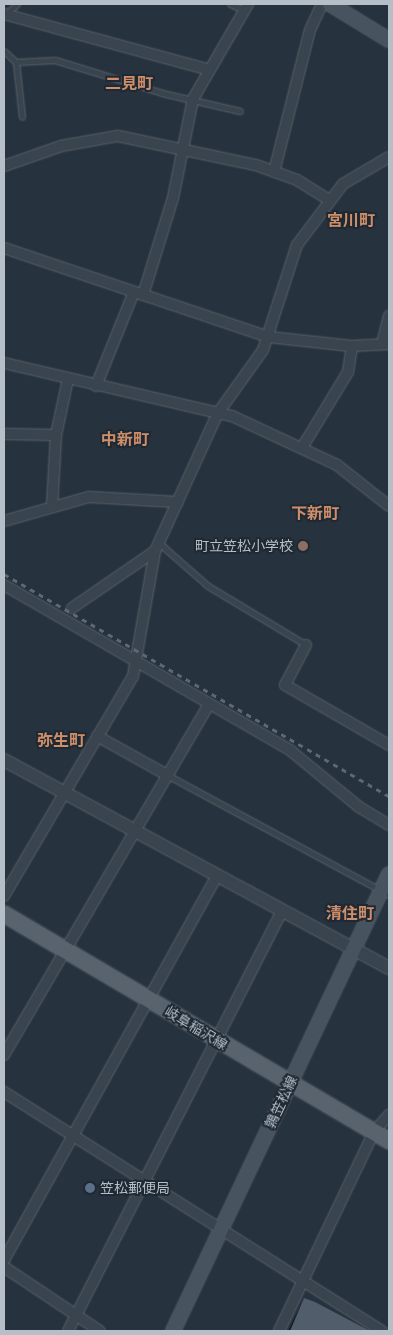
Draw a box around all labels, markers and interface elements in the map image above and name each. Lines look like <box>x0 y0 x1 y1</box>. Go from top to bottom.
district label: 二見町 <box>105 73 153 93</box>
district label: 宮川町 <box>327 210 375 230</box>
district label: 中新町 <box>101 429 149 449</box>
district label: 下新町 <box>291 503 339 523</box>
place label: 町立笠松小学校 <box>195 538 293 554</box>
marker: 町立笠松小学校 <box>297 540 309 552</box>
district label: 弥生町 <box>37 730 85 750</box>
district label: 清住町 <box>326 903 374 923</box>
street label: 岐阜稲沢線 <box>162 1003 230 1053</box>
street label: 鶉笠松線 <box>262 1073 300 1131</box>
place label: 笠松郵便局 <box>100 1180 170 1196</box>
marker: 笠松郵便局 <box>84 1182 96 1194</box>

